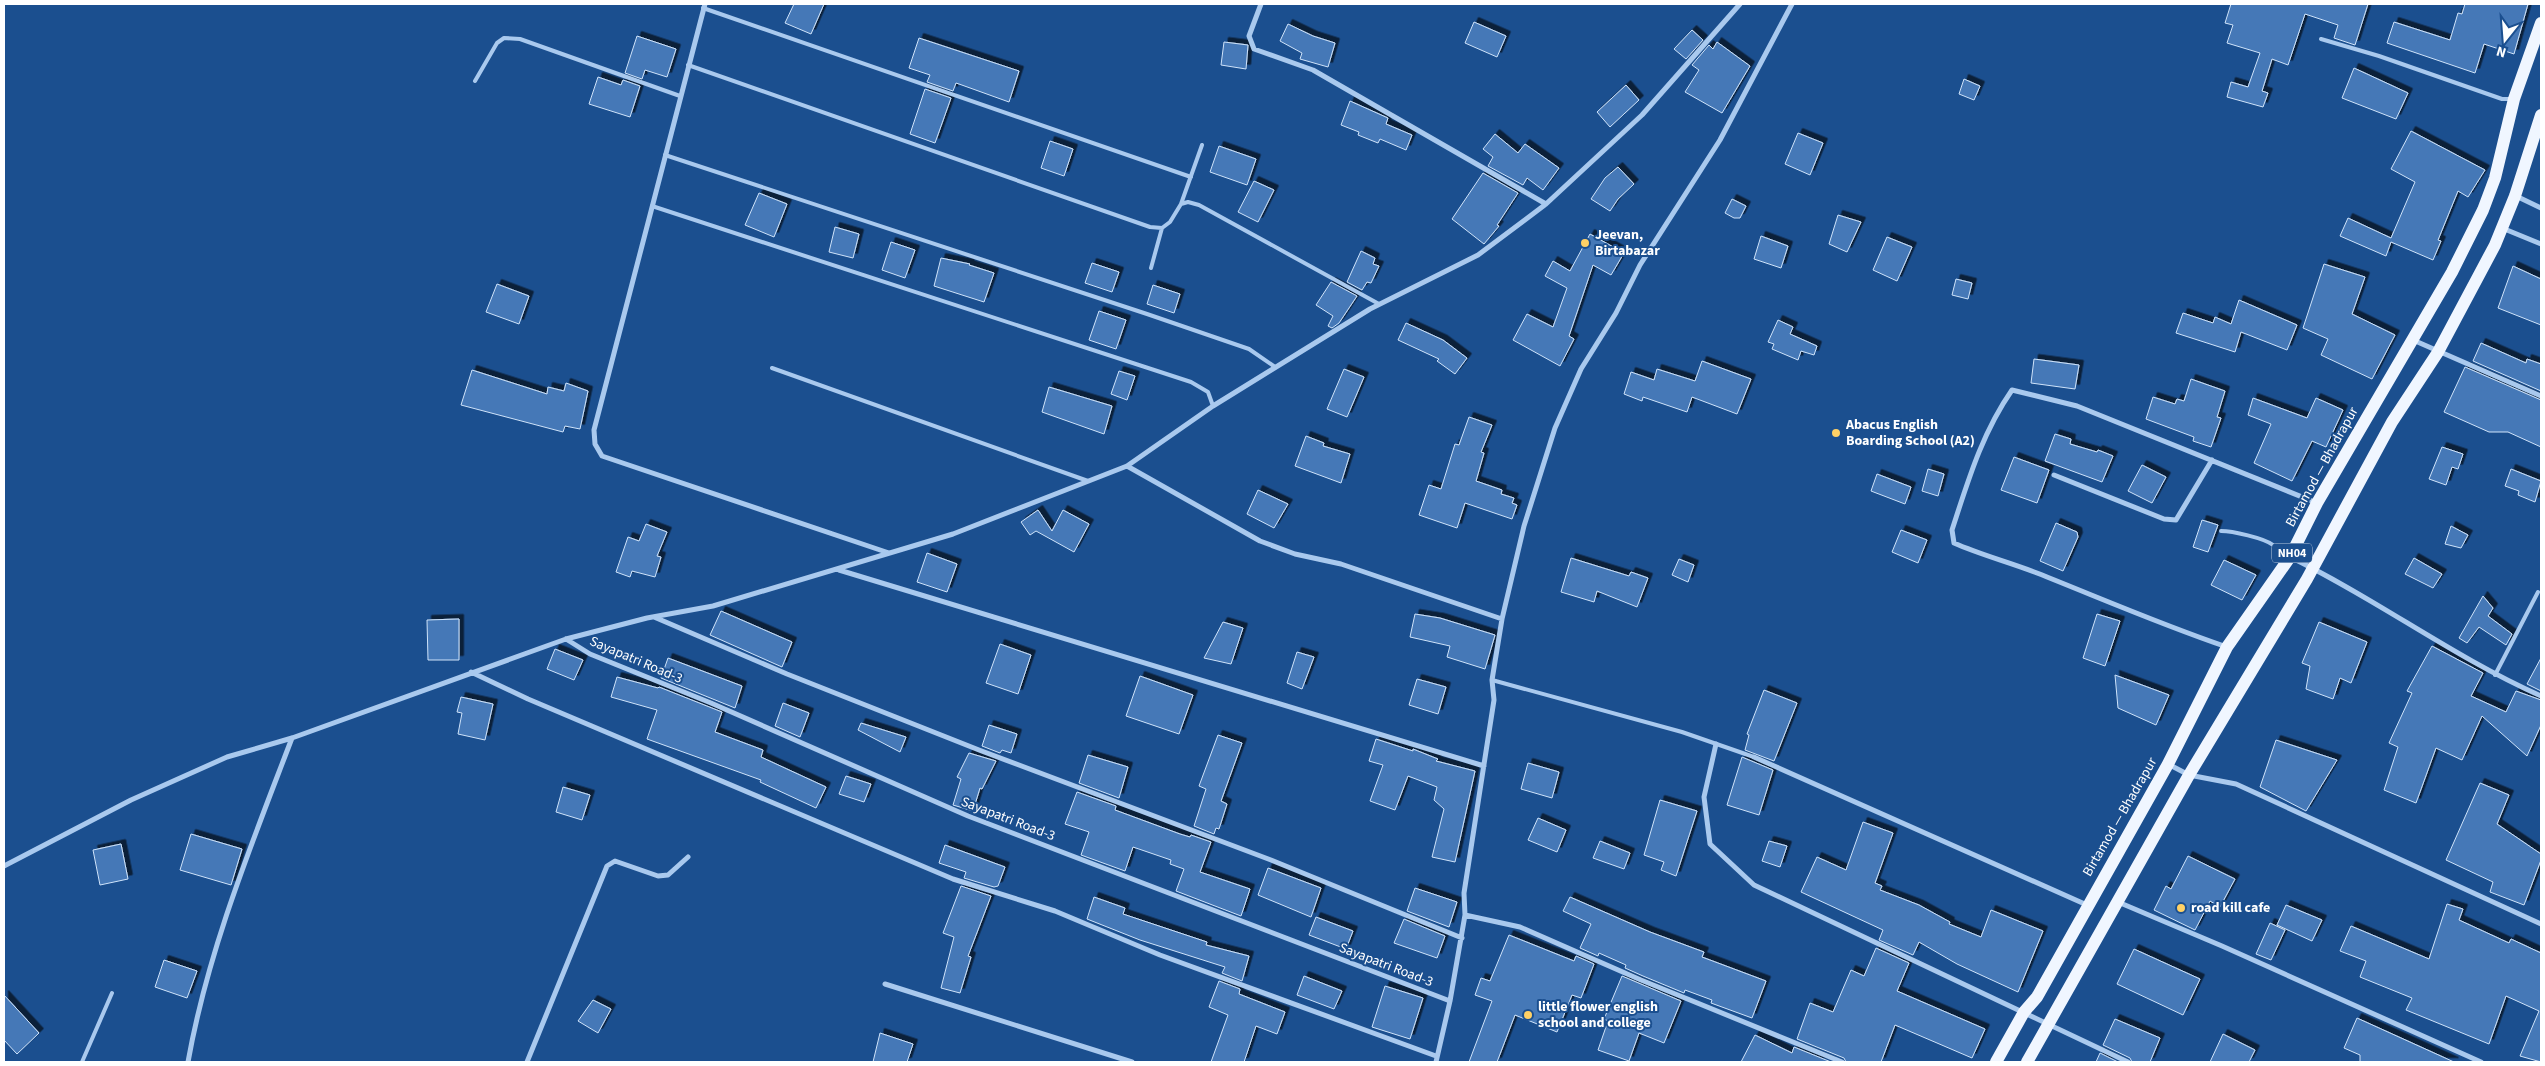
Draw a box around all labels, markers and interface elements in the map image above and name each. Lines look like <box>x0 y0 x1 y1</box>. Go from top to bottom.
north arrow <box>2480 15 2530 65</box>
text: N <box>2494 41 2509 62</box>
place label: Jeevan, Birtabazar <box>1595 225 1660 261</box>
marker: Jeevan, Birtabazar <box>1579 237 1591 249</box>
street label: Birtamod — Bhadrapur <box>2281 403 2363 531</box>
place label: Abacus English Boarding School (A2) <box>1845 415 1975 451</box>
marker: Abacus English Boarding School (A2) <box>1830 427 1842 439</box>
road number: NH04 <box>2272 544 2312 562</box>
street label: Sayapatri Road-3 <box>586 631 686 689</box>
street label: Birtamod — Bhadrapur <box>2078 754 2162 880</box>
street label: Sayapatri Road-3 <box>958 792 1058 846</box>
place label: road kill cafe <box>2191 898 2270 918</box>
marker: road kill cafe <box>2175 902 2187 914</box>
street label: Sayapatri Road-3 <box>1336 938 1436 992</box>
place label: little flower english school and college <box>1538 997 1658 1033</box>
marker: little flower english school and college <box>1522 1009 1534 1021</box>

